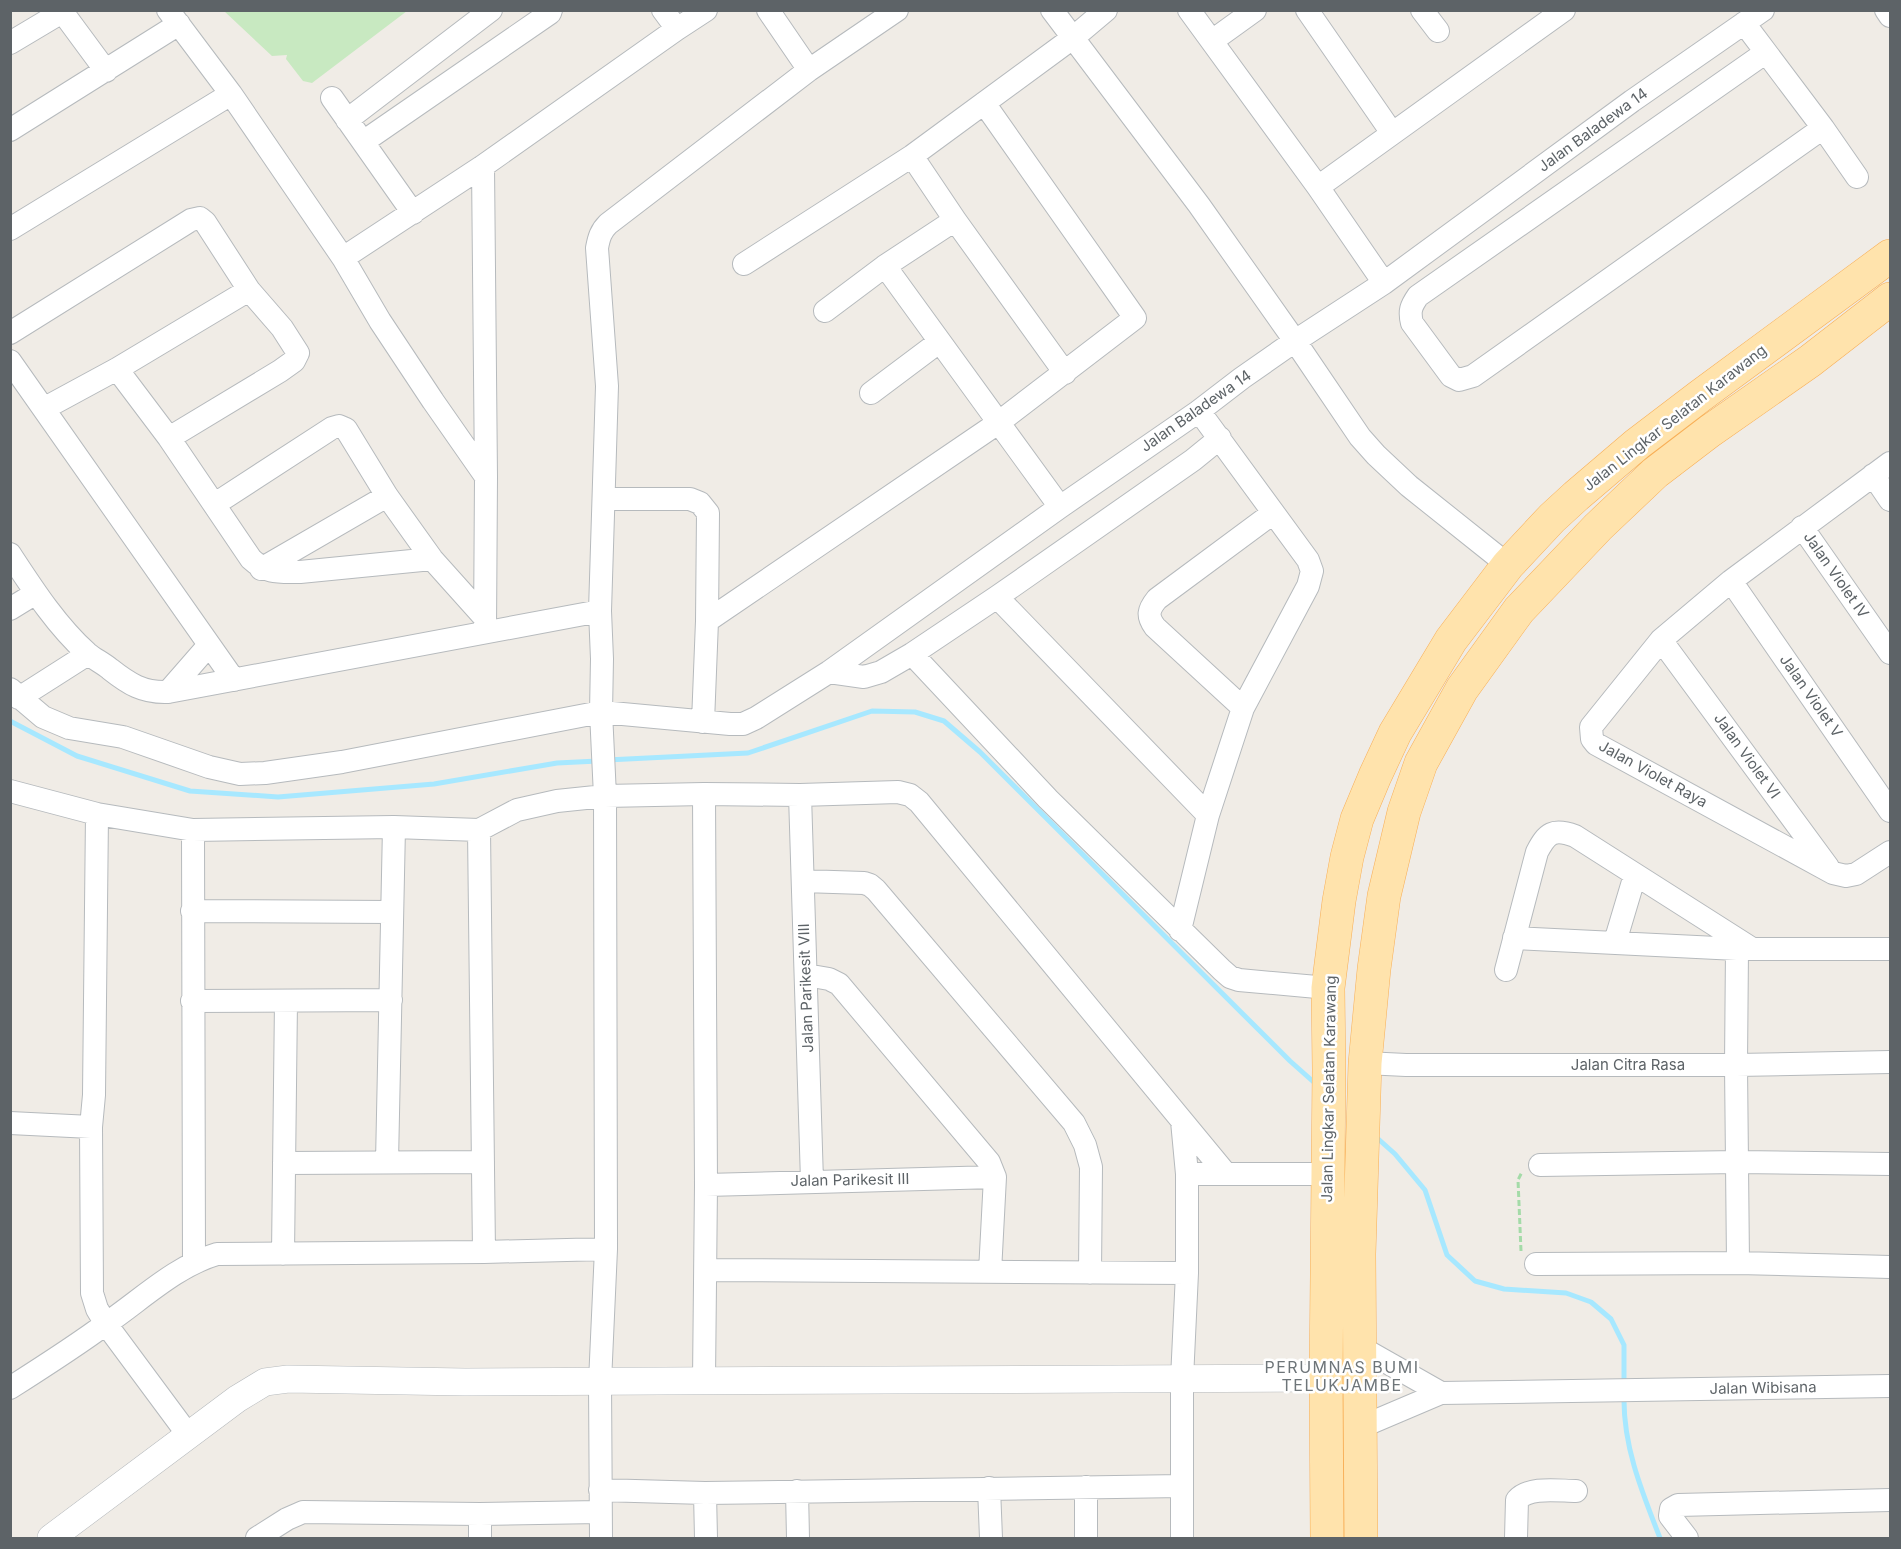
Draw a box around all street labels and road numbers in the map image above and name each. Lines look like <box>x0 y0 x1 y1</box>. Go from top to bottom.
street label: Jalan Baladewa 14 <box>1534 83 1651 176</box>
street label: Jalan Lingkar Selatan Karawang <box>1579 340 1770 495</box>
street label: Jalan Baladewa 14 <box>1137 365 1255 456</box>
street label: Jalan Violet IV <box>1800 528 1873 622</box>
street label: Jalan Violet V <box>1776 651 1847 741</box>
street label: Jalan Violet VI <box>1710 709 1785 802</box>
street label: Jalan Violet Raya <box>1596 736 1711 811</box>
street label: Jalan Parikesit VIII <box>794 923 817 1053</box>
street label: Jalan Lingkar Selatan Karawang <box>1317 975 1340 1203</box>
street label: Jalan Citra Rasa <box>1571 1055 1685 1074</box>
street label: Jalan Parikesit III <box>790 1169 910 1190</box>
street label: Jalan Wibisana <box>1709 1377 1817 1398</box>

